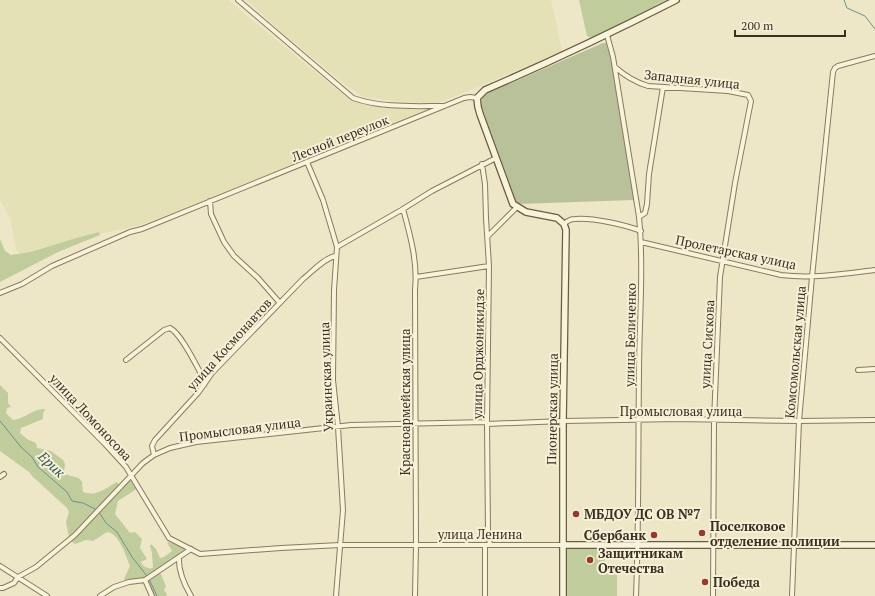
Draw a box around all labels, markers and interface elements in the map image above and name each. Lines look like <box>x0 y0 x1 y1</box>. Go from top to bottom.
scale bar <box>735 12 845 38</box>
text: 200 m <box>741 18 774 33</box>
street label: Западная улица <box>643 65 741 93</box>
street label: Лесной переулок <box>288 110 392 166</box>
street label: Пролетарская улица <box>674 230 798 274</box>
street label: улица Беличенко <box>620 283 640 388</box>
street label: Комсомольская улица <box>780 284 810 419</box>
street label: улица Орджоникидзе <box>468 289 488 420</box>
street label: улица Космонавтов <box>182 294 276 395</box>
street label: улица Сискова <box>696 299 718 390</box>
street label: Украинская улица <box>315 321 337 432</box>
street label: Красноармейская улица <box>396 328 414 476</box>
street label: Пионерская улица <box>542 352 562 465</box>
street label: улица Ломоносова <box>45 369 136 465</box>
street label: Промысловая улица <box>620 402 743 420</box>
street label: Промысловая улица <box>178 413 302 445</box>
water label: Ерик <box>34 446 70 481</box>
place label: МБДОУ ДС ОВ №7 <box>584 505 701 523</box>
marker: МБДОУ ДС ОВ №7 <box>571 509 581 519</box>
place label: Поселковое отделение полиции <box>710 517 840 550</box>
street label: улица Ленина <box>437 525 523 543</box>
place label: Сбербанк <box>584 526 646 544</box>
marker: Поселковое отделение полиции <box>697 528 707 538</box>
marker: Сбербанк <box>649 530 659 540</box>
place label: Защитникам Отечества <box>598 544 684 577</box>
marker: Защитникам Отечества <box>585 555 595 565</box>
place label: Победа <box>713 573 761 591</box>
marker: Победа <box>700 577 710 587</box>

